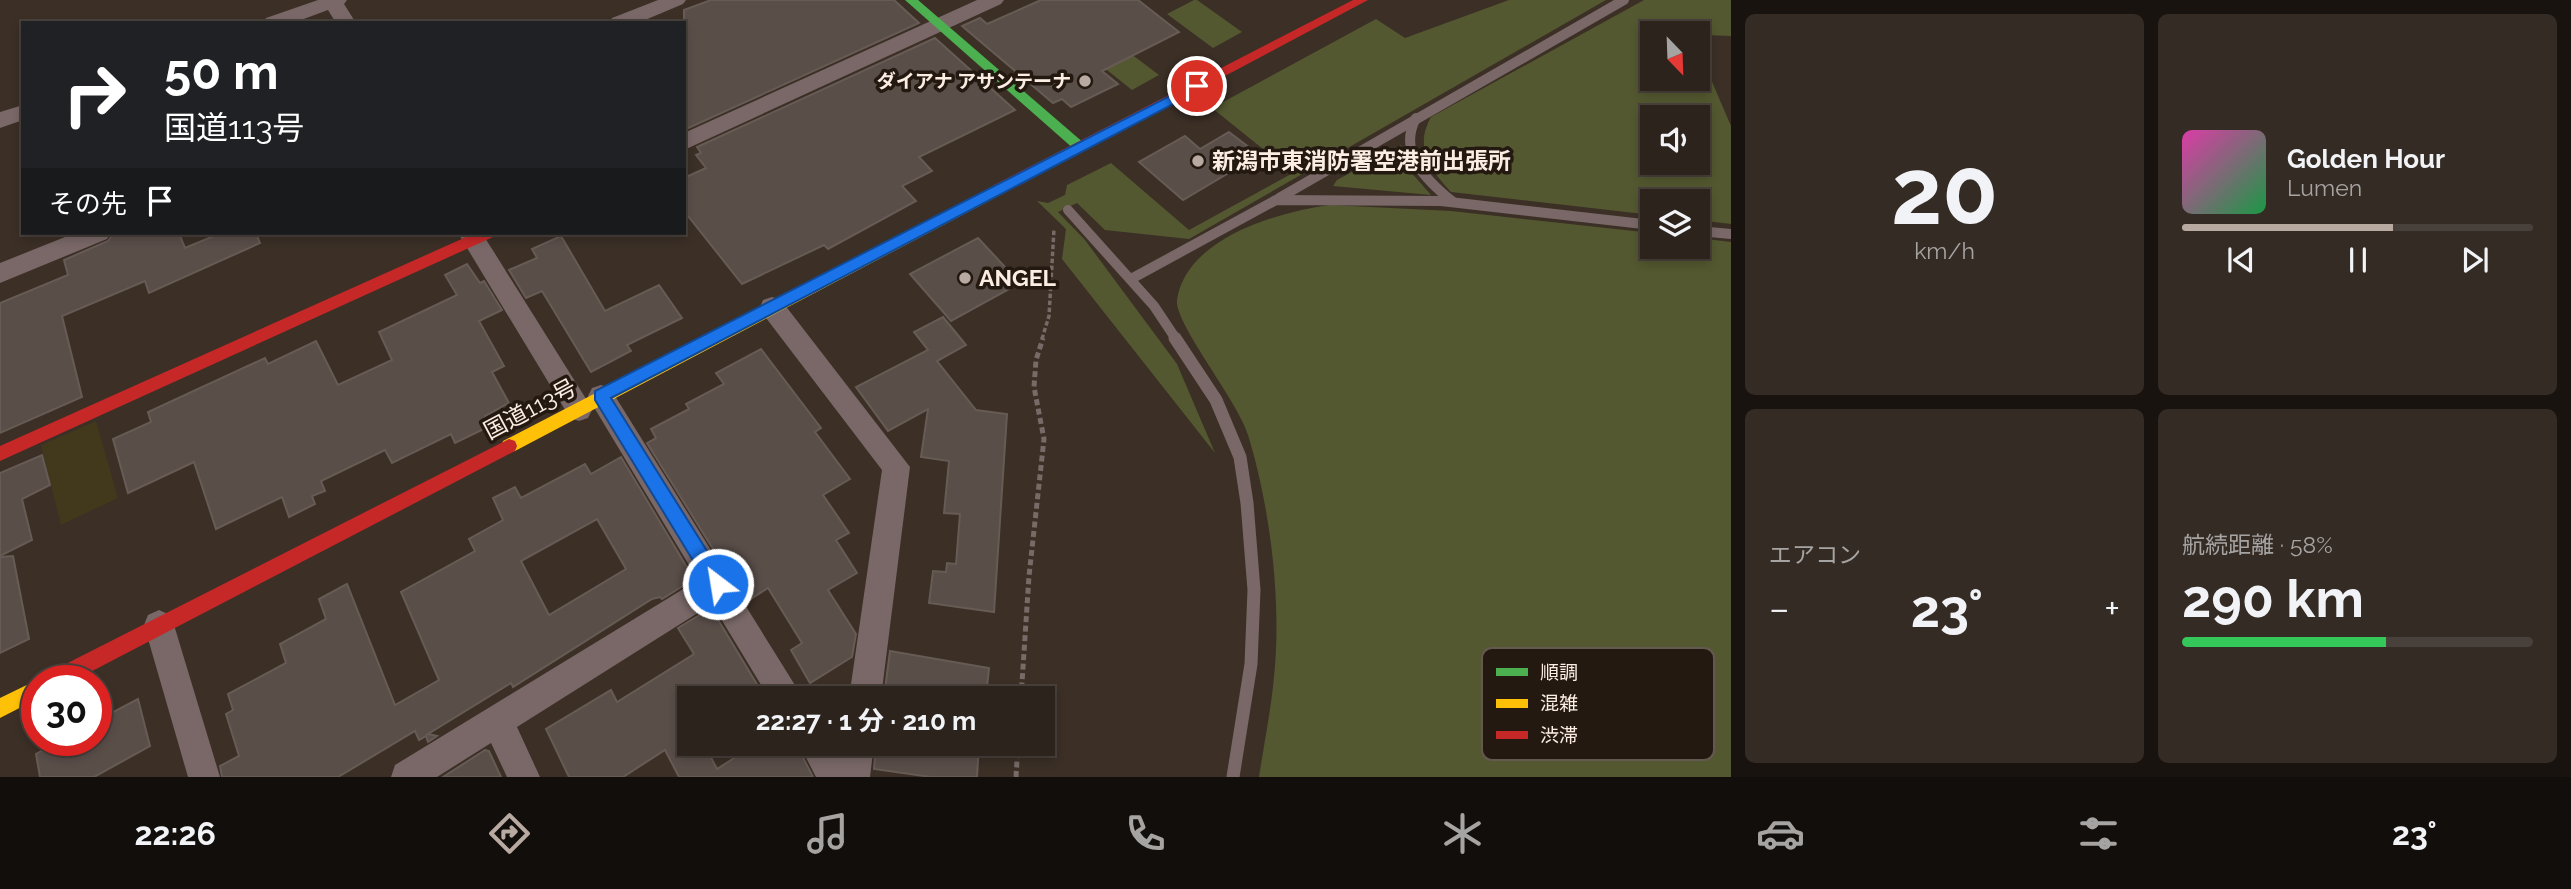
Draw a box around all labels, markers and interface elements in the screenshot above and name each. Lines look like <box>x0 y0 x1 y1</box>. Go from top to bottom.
north arrow <box>1640 21 1710 91</box>
map controls <box>1640 21 1710 259</box>
text: 50 m <box>164 43 279 100</box>
icon: right <box>49 49 140 140</box>
pin <box>1167 56 1227 116</box>
icon: arrive <box>1178 67 1216 105</box>
place label: ダイアナ アサンテーナ <box>877 70 1071 92</box>
marker: ダイアナ アサンテーナ <box>1077 73 1093 89</box>
button: sound <box>1640 105 1710 175</box>
text: 国道113号 <box>164 109 304 146</box>
text: 20 <box>1891 138 1998 245</box>
text: Golden Hour <box>2287 144 2445 174</box>
place label: 新潟市東消防署空港前出張所 <box>1212 147 1511 174</box>
marker: 新潟市東消防署空港前出張所 <box>1190 153 1206 169</box>
text: Lumen <box>2287 174 2362 201</box>
icon: arrive <box>141 182 179 220</box>
text: その先 <box>49 189 127 219</box>
button: layers <box>1640 189 1710 259</box>
text: km/h <box>1914 237 1975 264</box>
icon: previous <box>2222 241 2260 279</box>
icon: pause <box>2339 241 2377 279</box>
icon: next <box>2456 241 2494 279</box>
place label: ANGEL <box>979 264 1057 291</box>
marker: ANGEL <box>957 270 973 286</box>
street label: 国道113号 <box>479 373 581 444</box>
text: 航続距離 · 58% <box>2182 531 2333 558</box>
text: エアコン <box>1769 541 1861 568</box>
position arrow <box>681 547 755 621</box>
text: 290 km <box>2182 568 2364 629</box>
text: 23° <box>1911 578 1983 639</box>
text: − <box>1769 586 1789 631</box>
text: + <box>2104 586 2120 631</box>
legend <box>1482 648 1714 760</box>
text: 順調 <box>1540 661 1578 683</box>
speed limit sign: 30 <box>21 665 112 756</box>
text: 混雑 <box>1540 692 1578 714</box>
text: 22:27 · 1 分 · 210 m <box>756 706 976 736</box>
text: 渋滞 <box>1540 724 1578 746</box>
icon: directions <box>485 809 534 858</box>
icon: music <box>803 809 852 858</box>
icon: phone <box>1121 809 1170 858</box>
icon: climate <box>1438 809 1487 858</box>
icon: car <box>1756 809 1805 858</box>
icon: filters <box>2074 809 2123 858</box>
text: 22:26 <box>134 815 216 852</box>
text: 23° <box>2392 815 2437 852</box>

